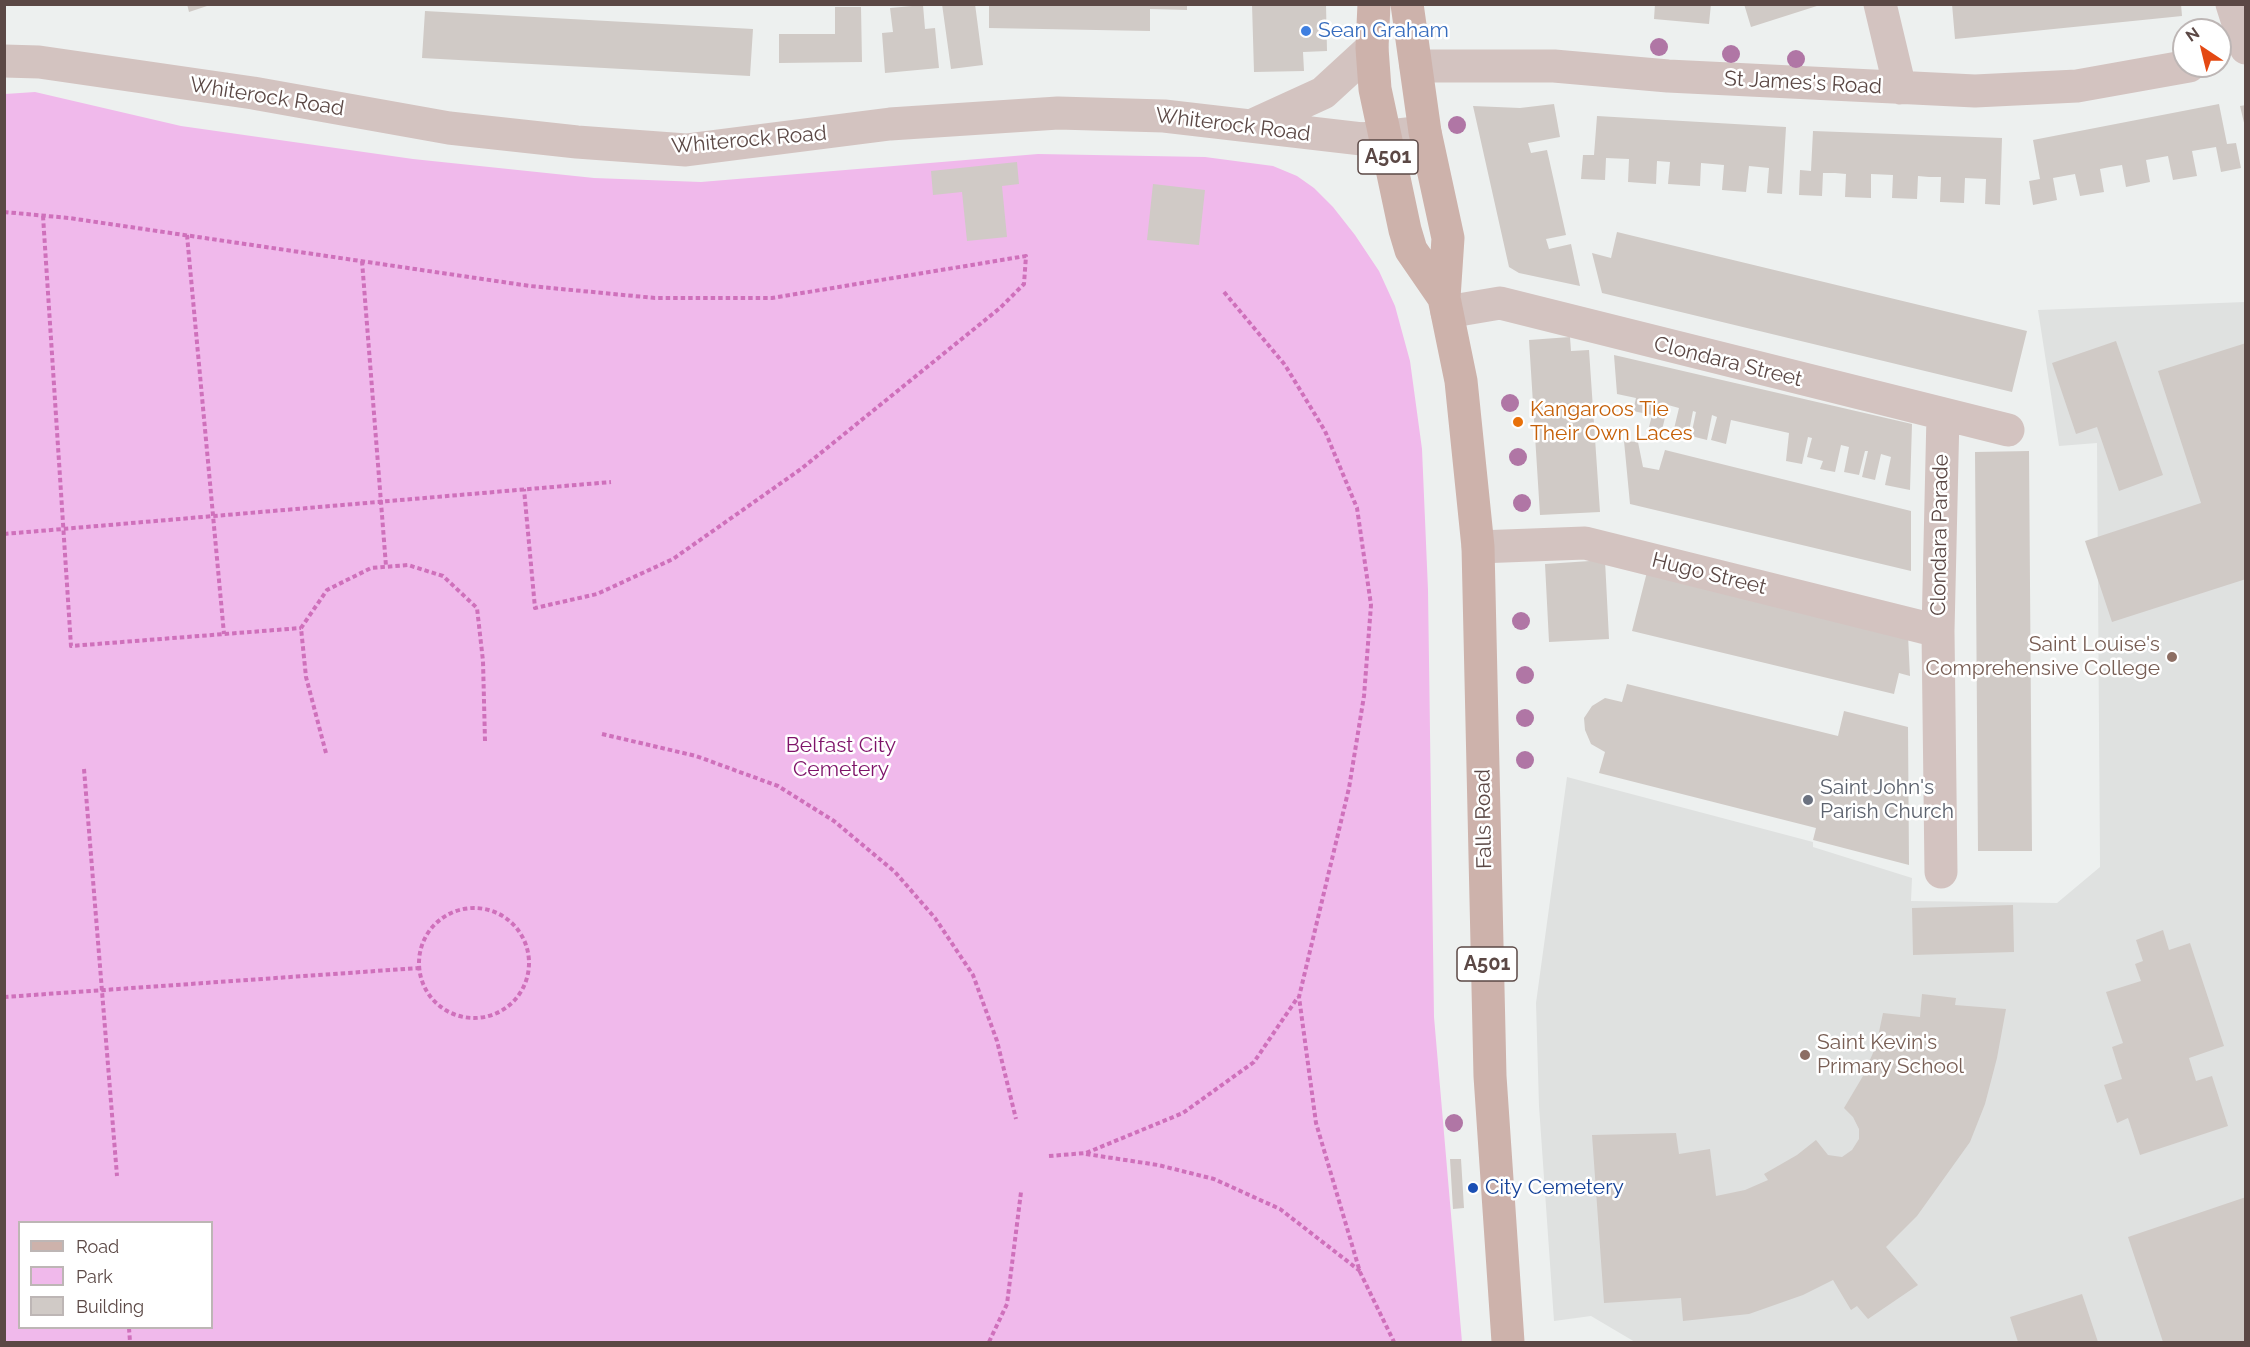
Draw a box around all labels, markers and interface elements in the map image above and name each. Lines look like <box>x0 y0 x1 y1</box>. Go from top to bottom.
place label: Sean Graham <box>1318 18 1449 44</box>
north arrow <box>2172 18 2232 78</box>
text: N <box>2182 23 2203 46</box>
marker: Sean Graham <box>1299 24 1313 38</box>
street label: St James's Road <box>1724 66 1882 100</box>
street label: Whiterock Road <box>188 72 346 122</box>
street label: Whiterock Road <box>1154 103 1312 147</box>
street label: Whiterock Road <box>670 121 828 159</box>
road number: A501 <box>1358 140 1418 174</box>
street label: Clondara Street <box>1651 331 1805 393</box>
place label: Kangaroos Tie Their Own Laces <box>1530 397 1693 447</box>
marker: Kangaroos Tie Their Own Laces <box>1511 415 1525 429</box>
street label: Clondara Parade <box>1926 454 1954 616</box>
street label: Hugo Street <box>1649 548 1769 600</box>
place label: Saint Louise's Comprehensive College <box>1925 632 2160 682</box>
marker: Saint Louise's Comprehensive College <box>2165 650 2179 664</box>
park label: Belfast City Cemetery <box>786 733 896 783</box>
street label: Falls Road <box>1471 769 1497 869</box>
place label: Saint John's Parish Church <box>1820 775 1954 825</box>
marker: Saint John's Parish Church <box>1801 793 1815 807</box>
road number: A501 <box>1457 947 1517 981</box>
place label: Saint Kevin's Primary School <box>1817 1030 1964 1080</box>
marker: Saint Kevin's Primary School <box>1798 1048 1812 1062</box>
place label: City Cemetery <box>1485 1175 1624 1201</box>
marker: City Cemetery <box>1466 1181 1480 1195</box>
legend <box>18 1221 213 1329</box>
text: Road <box>76 1236 119 1257</box>
text: Park <box>76 1266 113 1287</box>
text: Building <box>76 1296 144 1317</box>

